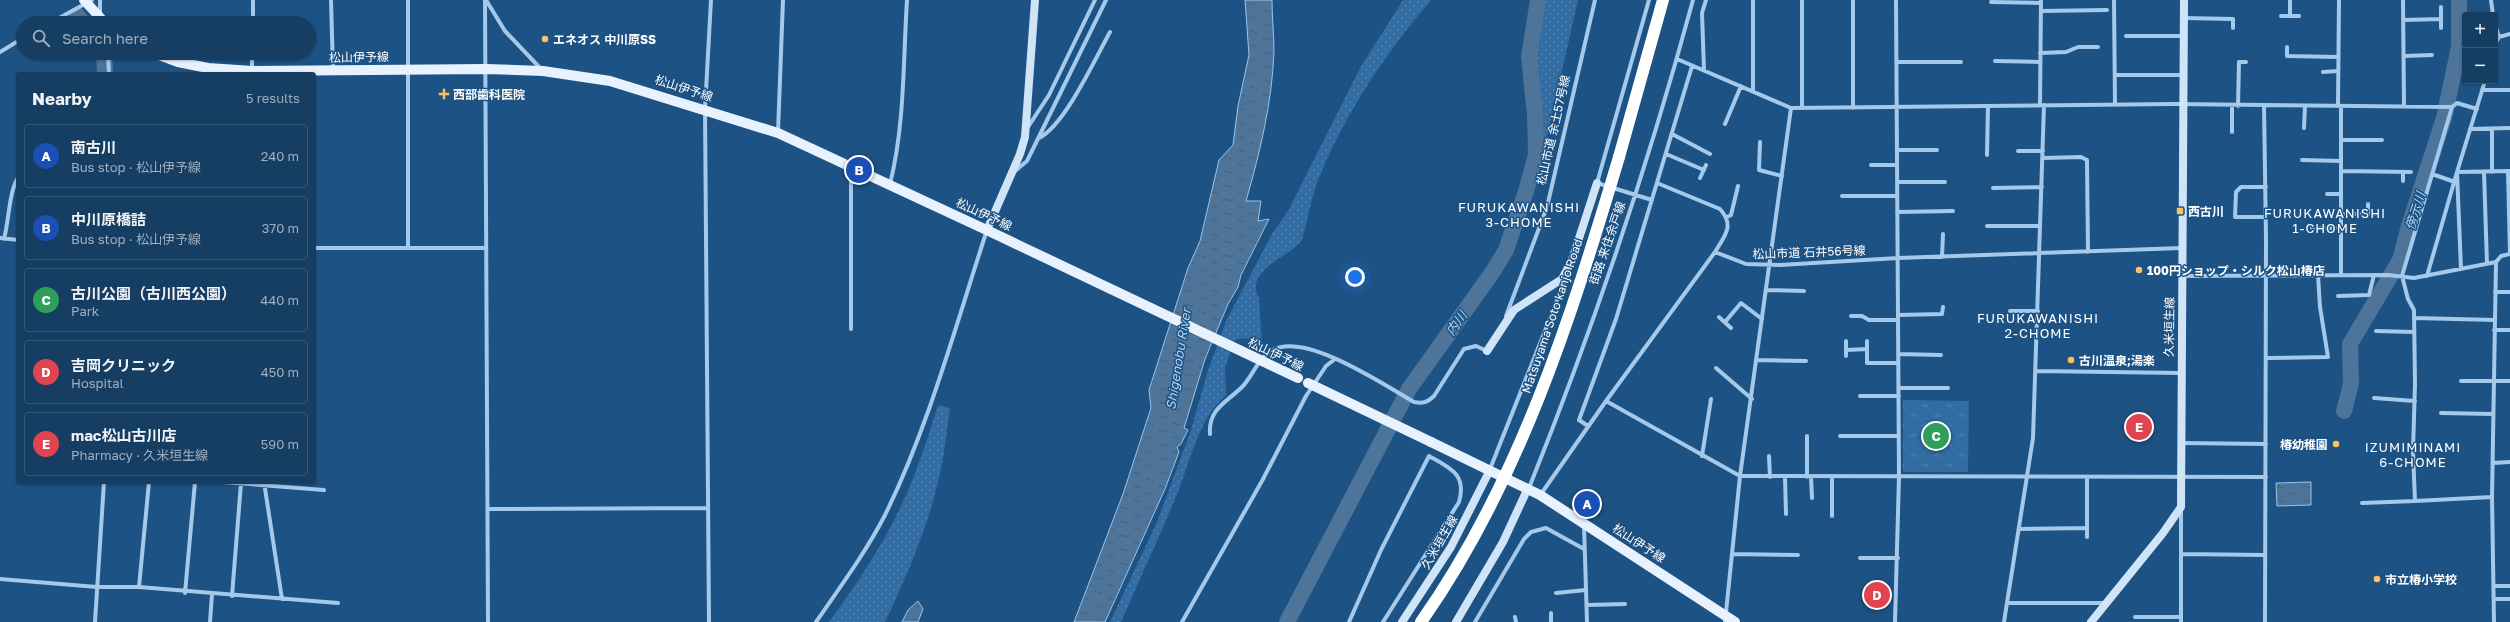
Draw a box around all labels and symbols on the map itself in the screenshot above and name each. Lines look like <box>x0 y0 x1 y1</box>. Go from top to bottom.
place label: エネオス 中川原SS <box>553 32 656 47</box>
marker: エネオス 中川原SS <box>540 34 550 44</box>
street label: 松山伊予線 <box>329 49 389 65</box>
street label: 松山伊予線 <box>653 72 715 104</box>
street label: 松山市道 余土57号線 <box>1533 74 1573 186</box>
place label: 西部歯科医院 <box>453 87 525 102</box>
marker: 西部歯科医院 <box>438 88 450 100</box>
pin: B <box>846 155 872 185</box>
water label: 傍示川 <box>2402 188 2429 232</box>
street label: 松山伊予線 <box>954 195 1014 233</box>
district label: FURUKAWANISHI 3-CHOME <box>1458 199 1580 230</box>
street label: 街路 来住余戸線 <box>1586 199 1628 287</box>
place label: 西古川 <box>2188 204 2224 219</box>
district label: FURUKAWANISHI 1-CHOME <box>2264 205 2386 236</box>
marker: 西古川 <box>2175 206 2185 216</box>
street label: Matsuyama Soto kanjo Road <box>1518 237 1586 395</box>
street label: 松山市道 石井56号線 <box>1752 243 1866 261</box>
place label: 100円ショップ・シルク松山椿店 <box>2147 263 2325 278</box>
marker: 100円ショップ・シルク松山椿店 <box>2134 265 2144 275</box>
your location <box>1345 267 1365 287</box>
street label: 久米垣生線 <box>2161 297 2177 357</box>
water label: Shigenobu River <box>1162 305 1194 411</box>
water label: 内川 <box>1442 306 1471 338</box>
district label: FURUKAWANISHI 2-CHOME <box>1977 310 2099 341</box>
street label: 松山伊予線 <box>1246 334 1306 374</box>
place label: 古川温泉;湯楽 <box>2079 353 2155 368</box>
marker: 古川温泉;湯楽 <box>2066 355 2076 365</box>
pin: E <box>2126 412 2152 442</box>
pin: C <box>1923 421 1949 451</box>
place label: 椿幼稚園 <box>2280 437 2328 452</box>
marker: 椿幼稚園 <box>2331 439 2341 449</box>
district label: IZUMIMINAMI 6-CHOME <box>2365 439 2461 470</box>
pin: A <box>1574 489 1600 519</box>
street label: 久米垣生線 <box>1418 512 1460 572</box>
street label: 松山伊予線 <box>1610 520 1668 566</box>
place label: 市立椿小学校 <box>2385 572 2457 587</box>
marker: 市立椿小学校 <box>2372 574 2382 584</box>
pin: D <box>1864 580 1890 610</box>

